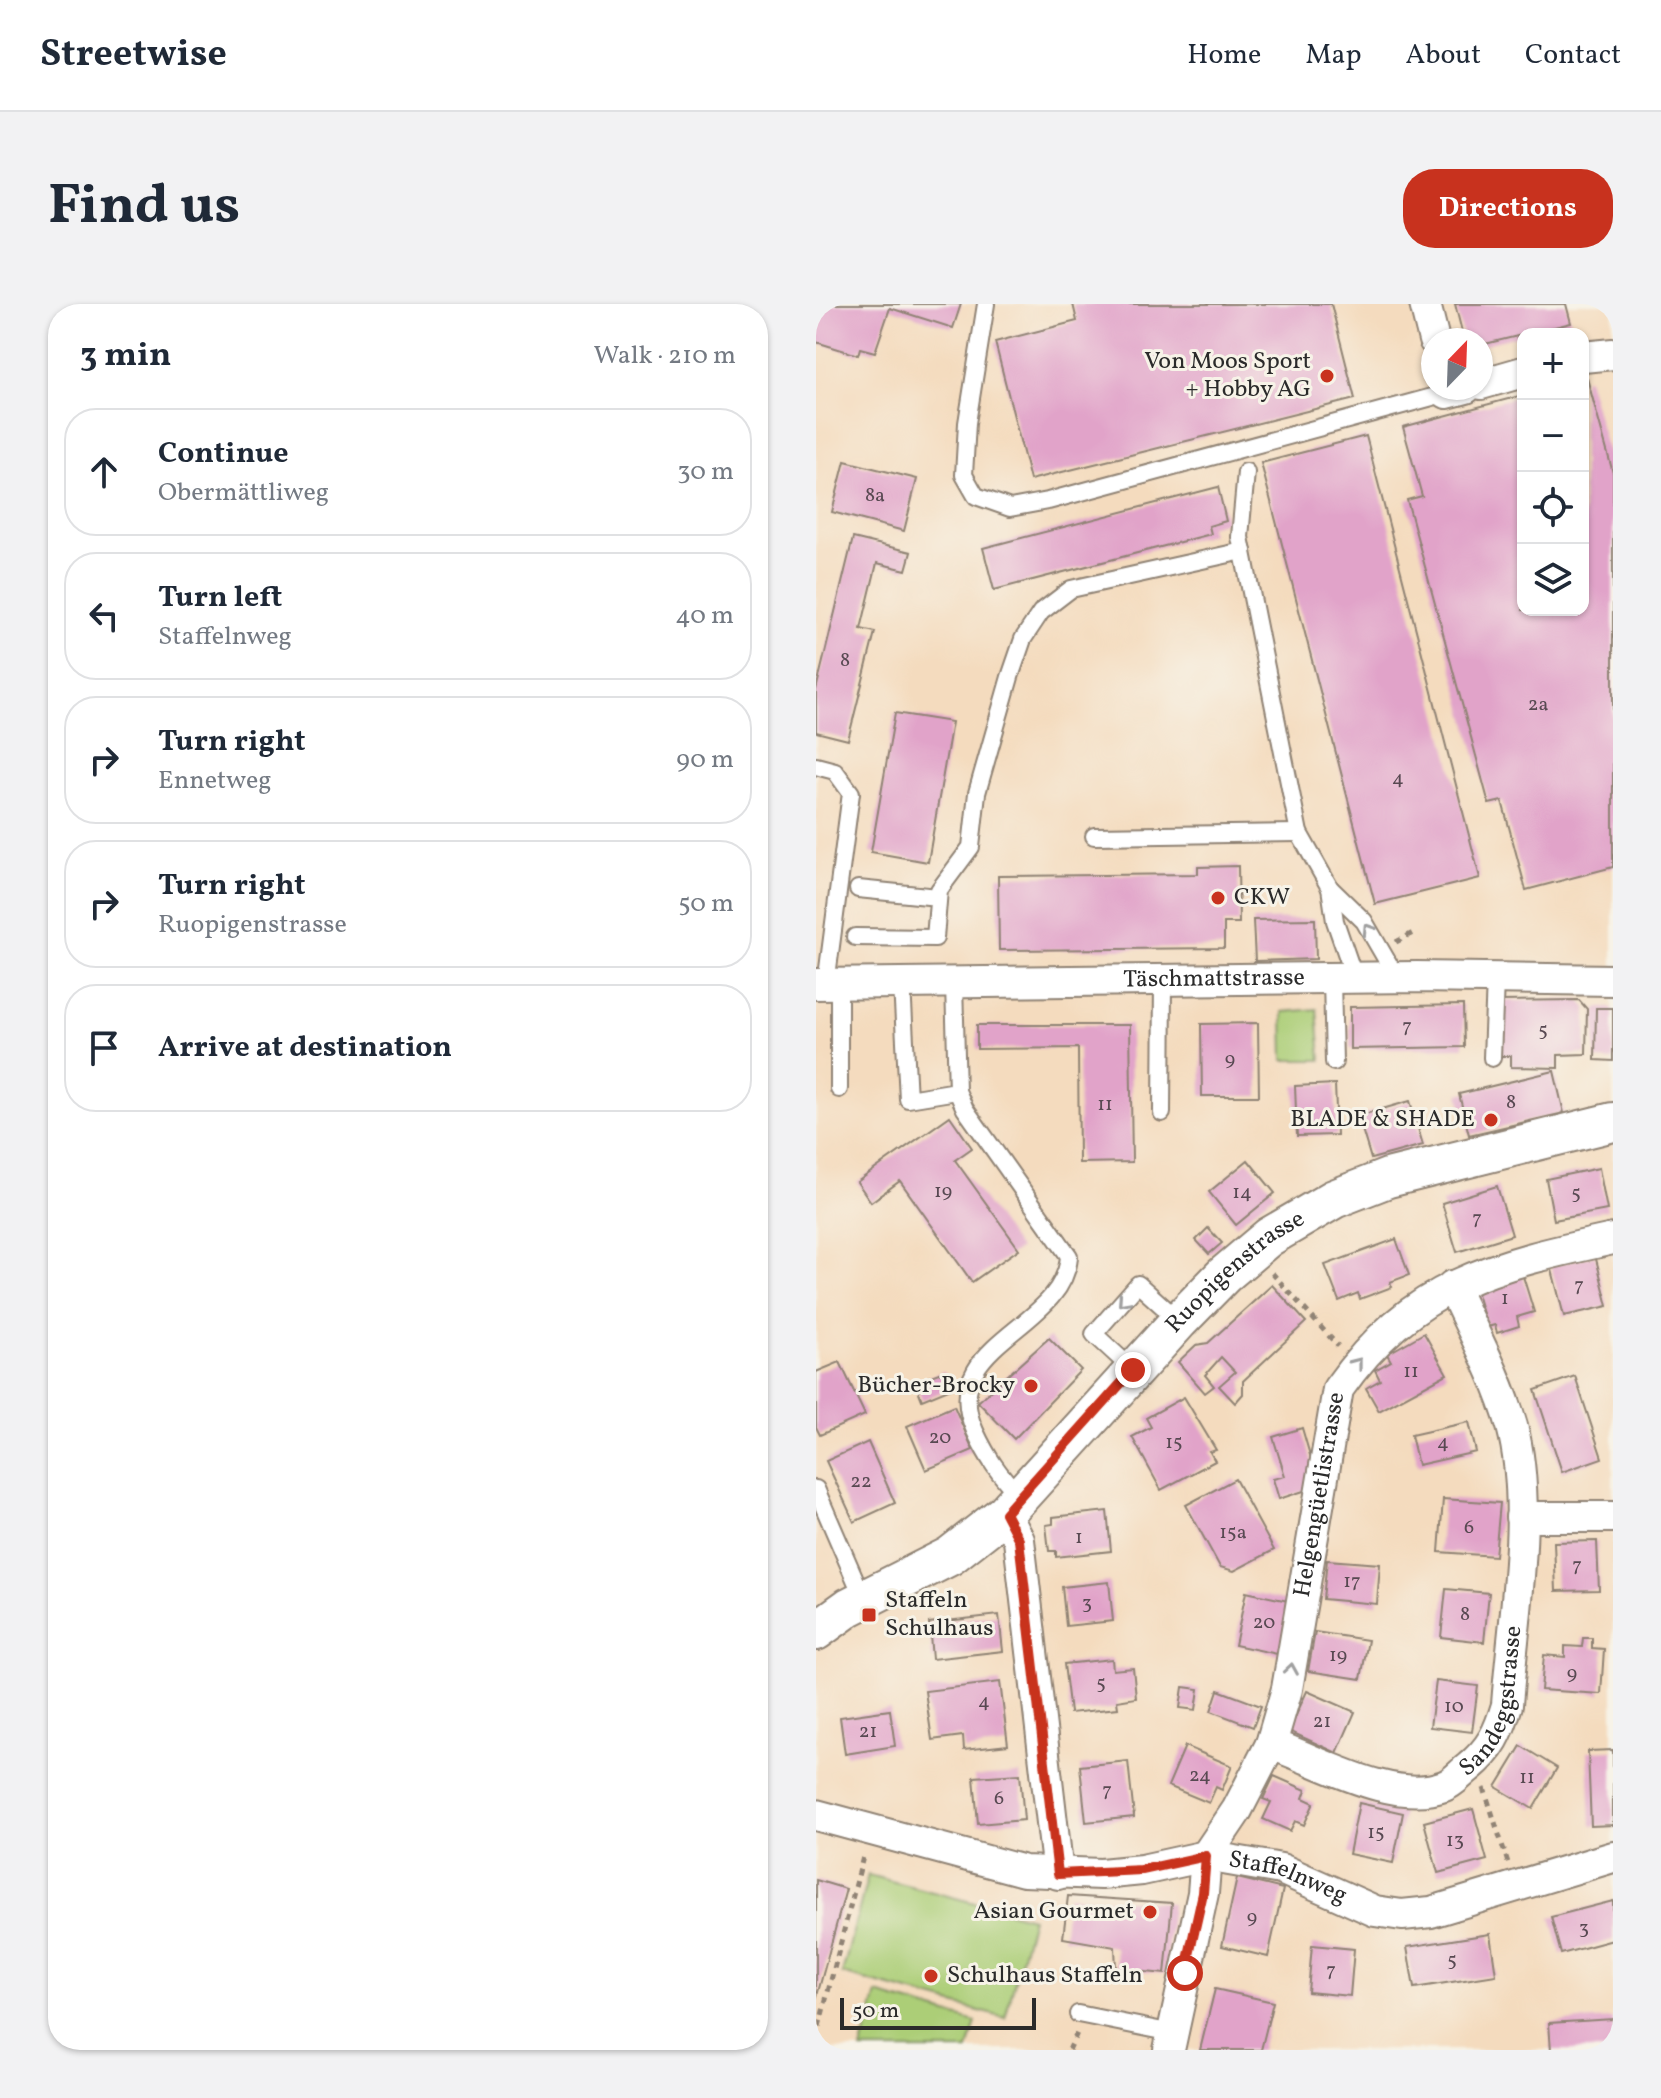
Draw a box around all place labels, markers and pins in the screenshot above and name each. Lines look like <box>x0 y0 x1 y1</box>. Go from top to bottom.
place label: Von Moos Sport + Hobby AG <box>1144 345 1311 407</box>
marker: Von Moos Sport + Hobby AG <box>1318 367 1336 385</box>
place label: CKW <box>1234 881 1290 915</box>
marker: CKW <box>1209 889 1227 907</box>
place label: BLADE & SHADE <box>1290 1103 1475 1137</box>
marker: BLADE & SHADE <box>1482 1111 1500 1129</box>
place label: Bücher-Brocky <box>857 1369 1015 1403</box>
marker: Bücher-Brocky <box>1022 1377 1040 1395</box>
place label: Staffeln Schulhaus <box>885 1584 993 1646</box>
marker: Staffeln Schulhaus <box>860 1606 878 1624</box>
place label: Asian Gourmet <box>974 1895 1134 1929</box>
marker: Asian Gourmet <box>1141 1903 1159 1921</box>
place label: Schulhaus Staffeln <box>947 1959 1143 1993</box>
marker: Schulhaus Staffeln <box>922 1967 940 1985</box>

